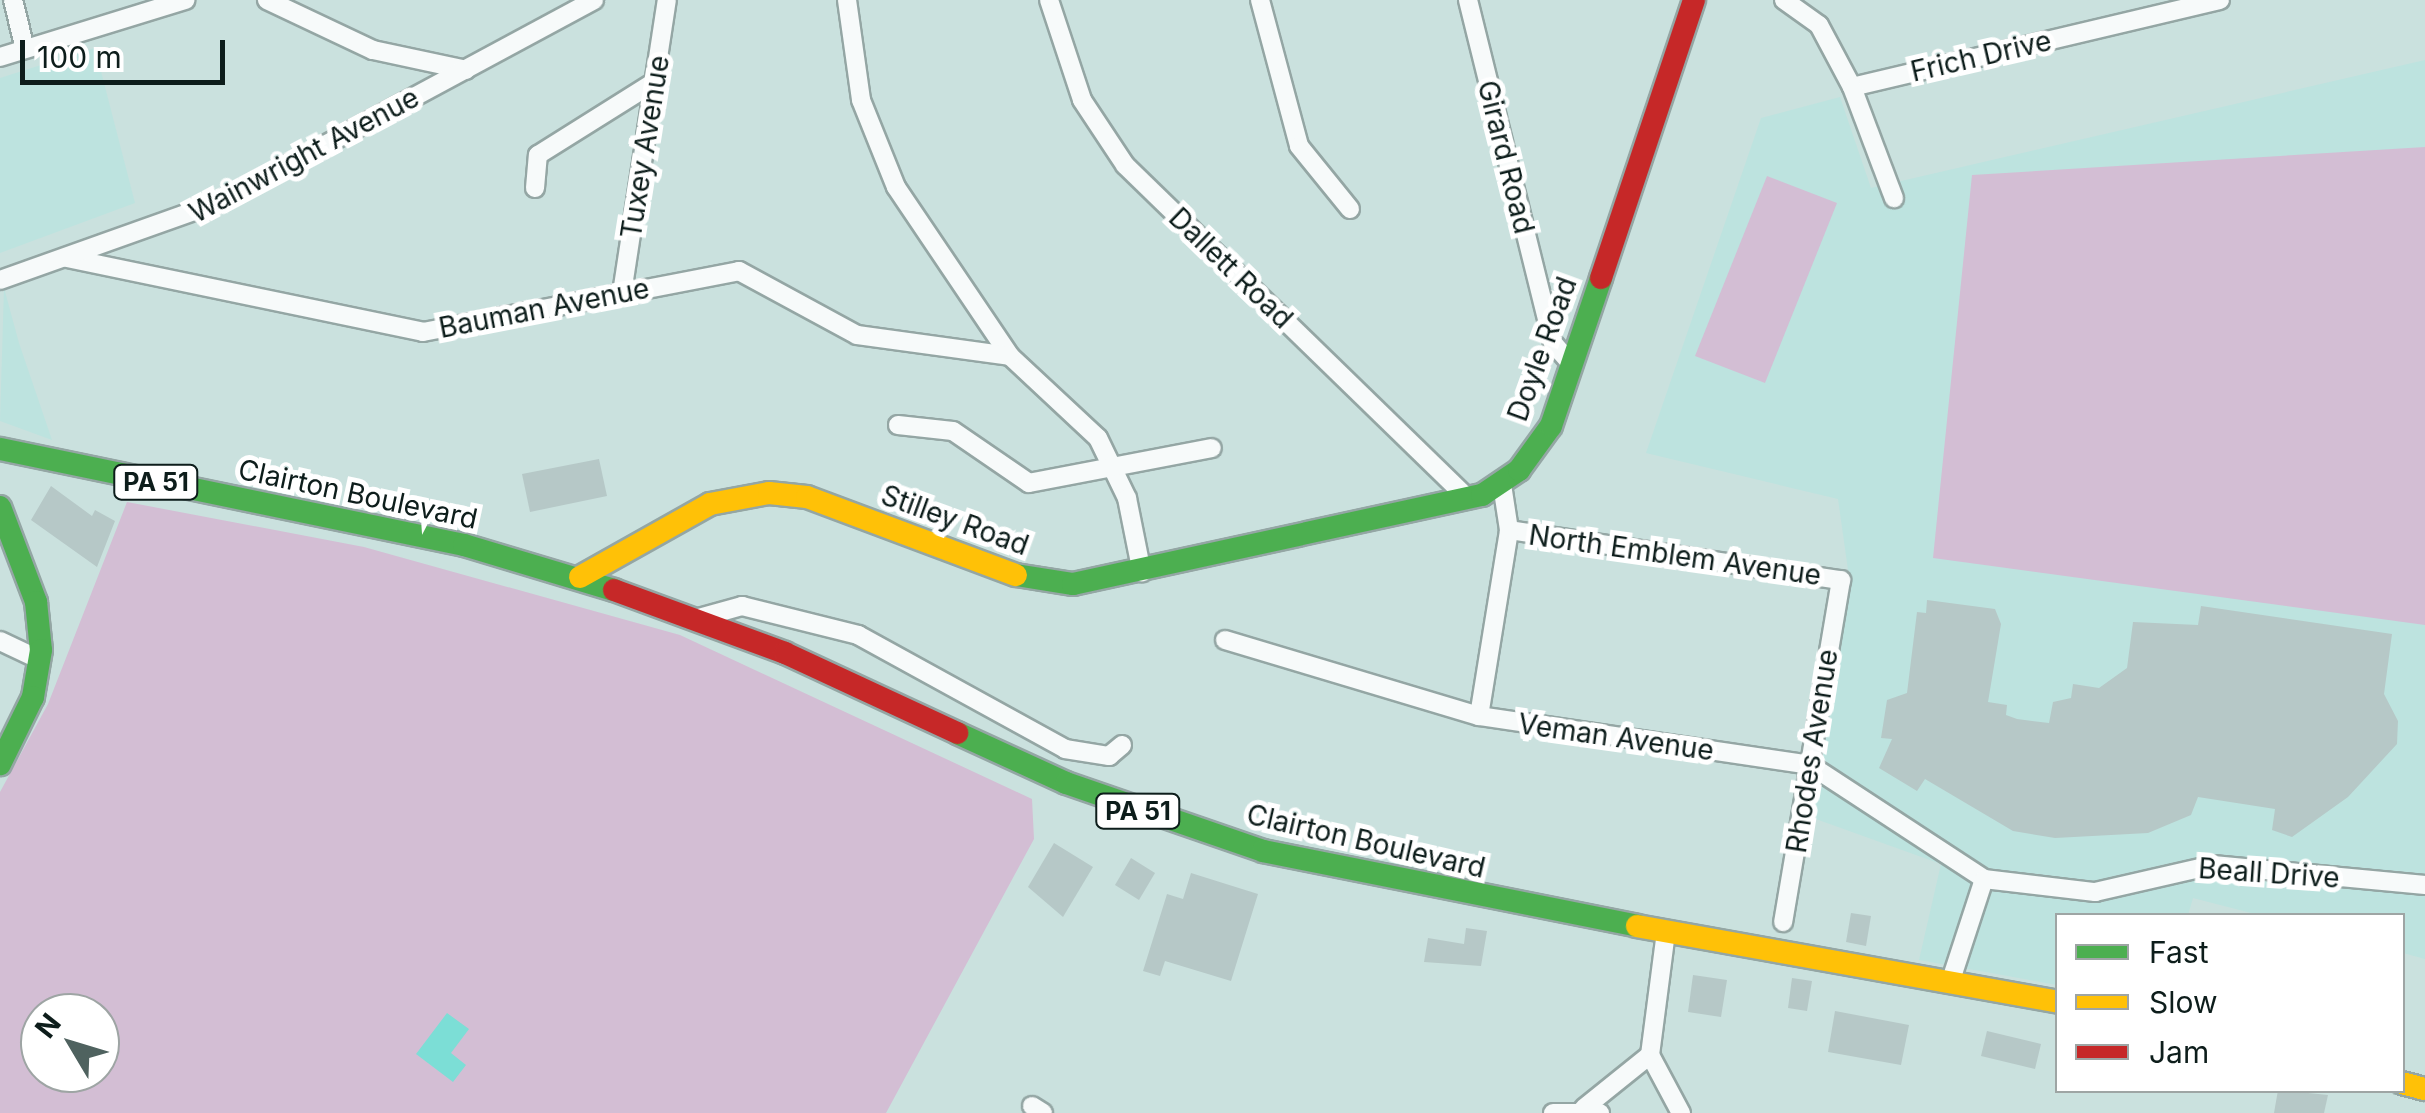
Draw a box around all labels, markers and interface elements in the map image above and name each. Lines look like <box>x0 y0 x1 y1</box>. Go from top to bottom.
scale bar <box>25 20 230 82</box>
street label: Frich Drive <box>1907 24 2055 88</box>
text: 100 m <box>37 39 122 75</box>
street label: Tuxey Avenue <box>614 53 676 241</box>
street label: Girard Road <box>1471 77 1541 237</box>
street label: Wainwright Avenue <box>184 80 424 230</box>
street label: Dallett Road <box>1162 201 1300 335</box>
street label: Bauman Avenue <box>436 271 652 345</box>
street label: Doyle Road <box>1500 272 1584 426</box>
street label: Clairton Boulevard <box>235 452 481 536</box>
road number: PA 51 <box>111 462 201 502</box>
street label: Stilley Road <box>877 478 1033 562</box>
street label: North Emblem Avenue <box>1527 518 1823 592</box>
street label: Rhodes Avenue <box>1779 647 1845 855</box>
street label: Veman Avenue <box>1516 707 1716 767</box>
road number: PA 51 <box>1093 791 1183 831</box>
street label: Clairton Boulevard <box>1244 797 1488 885</box>
street label: Beall Drive <box>2197 851 2341 895</box>
legend <box>2055 913 2405 1093</box>
text: Fast <box>2149 934 2208 970</box>
text: Slow <box>2149 984 2218 1020</box>
north arrow <box>20 993 120 1093</box>
text: N <box>28 1007 68 1045</box>
text: Jam <box>2149 1034 2209 1070</box>

